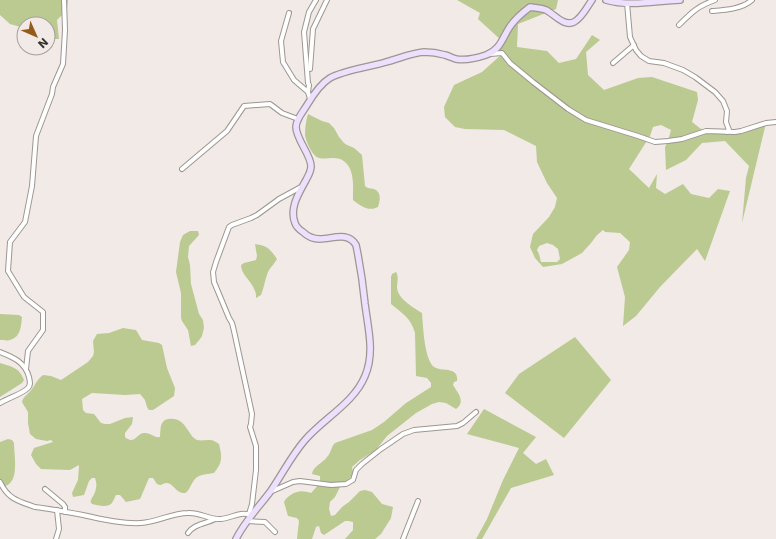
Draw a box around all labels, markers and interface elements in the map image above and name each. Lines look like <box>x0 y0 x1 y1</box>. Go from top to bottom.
north arrow <box>16 16 56 56</box>
text: N <box>35 35 51 51</box>

